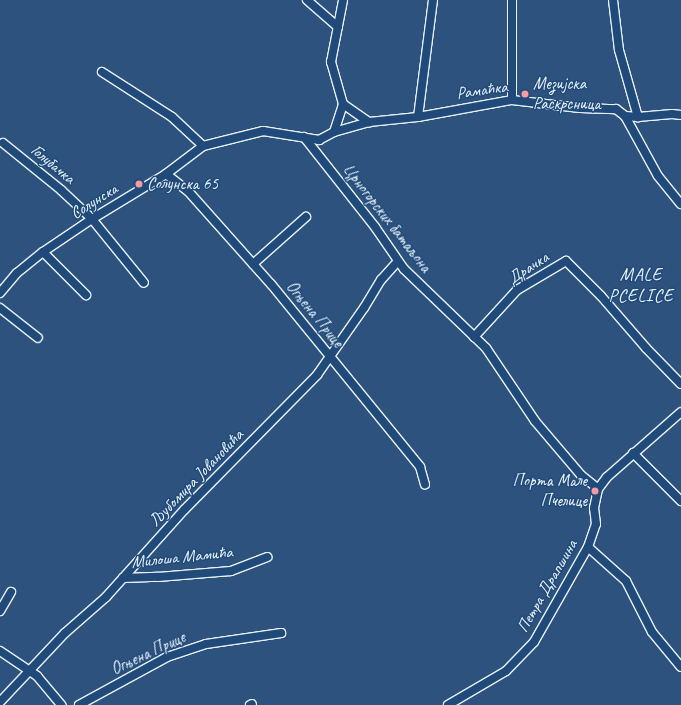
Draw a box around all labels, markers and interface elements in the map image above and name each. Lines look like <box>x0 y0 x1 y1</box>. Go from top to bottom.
place label: Мезијска Раскрсница <box>533 74 600 114</box>
street label: Рамаћка <box>455 76 509 104</box>
marker: Мезијска Раскрсница <box>520 89 530 99</box>
street label: Голубачка <box>27 140 79 188</box>
street label: Црногорских батаљона <box>338 159 436 277</box>
place label: Солунска 65 <box>147 174 218 194</box>
street label: Солунска <box>67 179 121 223</box>
marker: Солунска 65 <box>134 179 144 189</box>
street label: Драчка <box>504 247 552 289</box>
district label: MALE PCELICE <box>608 264 674 306</box>
street label: Огњена Прице <box>282 277 348 351</box>
street label: Љубомира Јовановића <box>144 425 248 531</box>
place label: Порта Мале Пчелице <box>511 471 587 511</box>
marker: Порта Мале Пчелице <box>590 486 600 496</box>
street label: Петра Драпшина <box>512 535 582 637</box>
street label: Милоша Мамића <box>130 542 234 572</box>
street label: Огњена Прице <box>108 627 188 679</box>

